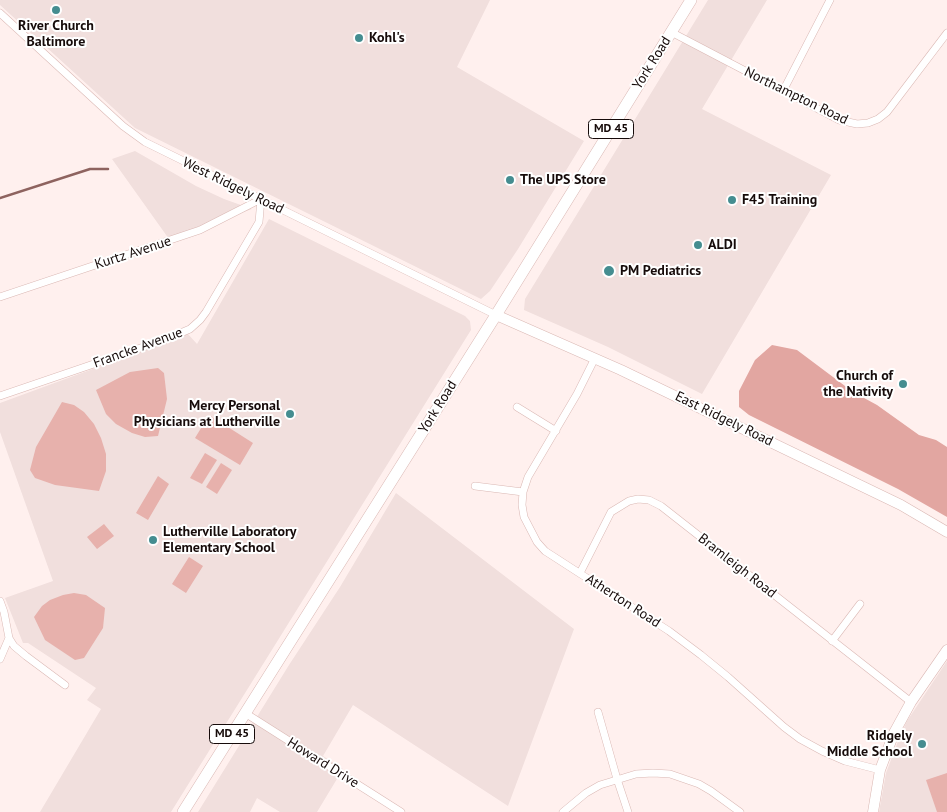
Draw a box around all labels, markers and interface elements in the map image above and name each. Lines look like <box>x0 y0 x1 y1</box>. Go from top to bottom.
marker: River Church Baltimore <box>50 4 62 16</box>
place label: River Church Baltimore <box>18 18 94 50</box>
place label: Kohl's <box>369 30 405 46</box>
marker: Kohl's <box>353 32 365 44</box>
street label: York Road <box>629 34 675 92</box>
street label: Northampton Road <box>741 64 851 128</box>
road number: MD 45 <box>588 120 634 138</box>
street label: West Ridgely Road <box>180 154 286 218</box>
place label: The UPS Store <box>520 172 606 188</box>
marker: The UPS Store <box>504 174 516 186</box>
place label: F45 Training <box>742 192 817 208</box>
marker: F45 Training <box>726 194 738 206</box>
street label: Kurtz Avenue <box>93 233 173 273</box>
place label: ALDI <box>708 237 737 253</box>
marker: ALDI <box>692 239 704 251</box>
place label: PM Pediatrics <box>620 263 701 279</box>
marker: PM Pediatrics <box>602 264 616 278</box>
street label: Francke Avenue <box>91 324 185 372</box>
place label: Church of the Nativity <box>823 368 893 401</box>
street label: York Road <box>415 378 461 436</box>
marker: Church of the Nativity <box>897 378 909 390</box>
street label: East Ridgely Road <box>672 388 776 450</box>
place label: Mercy Personal Physicians at Lutherville <box>134 398 280 431</box>
marker: Mercy Personal Physicians at Lutherville <box>284 408 296 420</box>
place label: Lutherville Laboratory Elementary School <box>163 524 297 556</box>
street label: Bramleigh Road <box>694 530 780 602</box>
marker: Lutherville Laboratory Elementary School <box>147 534 159 546</box>
street label: Atherton Road <box>582 571 664 631</box>
road number: MD 45 <box>210 724 254 744</box>
place label: Ridgely Middle School <box>827 728 912 760</box>
street label: Howard Drive <box>284 734 362 792</box>
marker: Ridgely Middle School <box>916 738 928 750</box>

